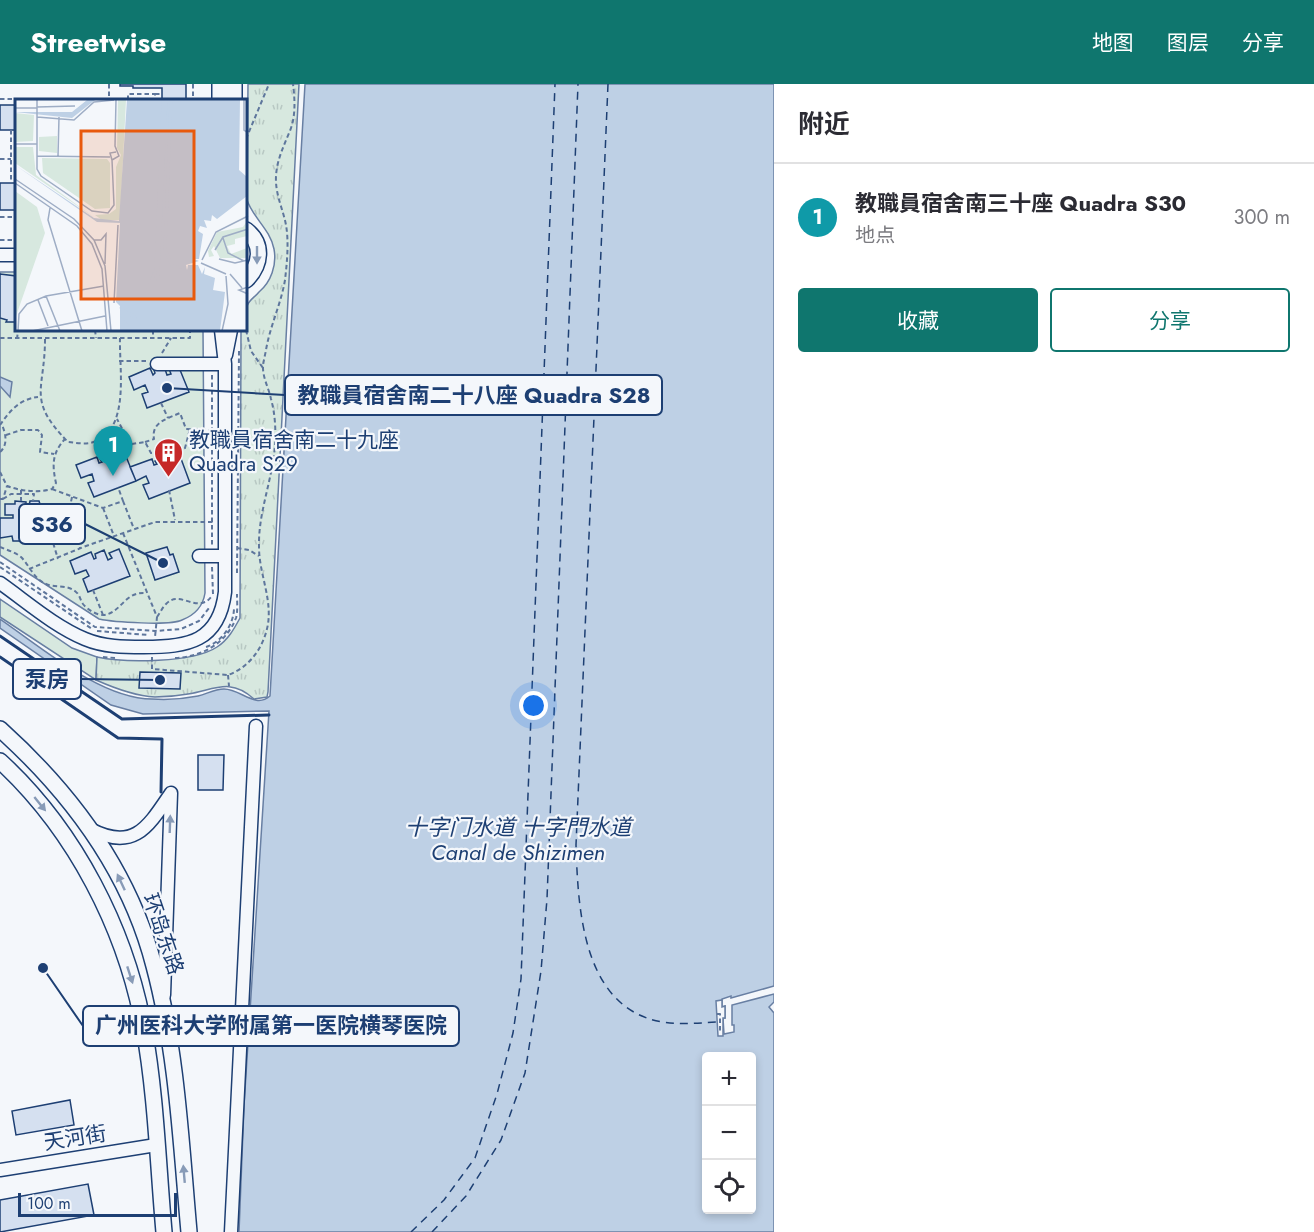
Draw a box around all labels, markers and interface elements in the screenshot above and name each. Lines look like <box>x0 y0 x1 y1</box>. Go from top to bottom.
text: Streetwise <box>30 22 166 63</box>
text: 地图 <box>1092 28 1134 58</box>
text: 图层 <box>1167 28 1209 58</box>
text: 分享 <box>1242 28 1284 58</box>
inset map <box>15 99 248 332</box>
text: 附近 <box>798 105 850 143</box>
text: 教職員宿舍南三十座 Quadra S30 <box>855 187 1186 219</box>
text: 1 <box>812 203 823 232</box>
text: 300 m <box>1233 203 1290 232</box>
text: 地点 <box>855 221 895 250</box>
one-way arrow <box>252 245 262 264</box>
button: 收藏 <box>798 288 1038 352</box>
button: 分享 <box>1050 288 1290 352</box>
callout: 教職員宿舍南二十八座 Quadra S28 <box>285 375 662 415</box>
text: 教職員宿舍南二十八座 Quadra S28 <box>297 379 651 411</box>
place label: 教職員宿舍南二十九座 Quadra S29 <box>189 425 399 479</box>
pin: 1 <box>94 426 132 476</box>
building icon: 教職員宿舍南二十九座 Quadra S29 <box>152 436 184 478</box>
callout: S36 <box>19 504 85 544</box>
text: S36 <box>31 508 73 540</box>
callout: 泵房 <box>13 659 81 699</box>
text: 泵房 <box>25 663 69 695</box>
your location <box>519 691 548 720</box>
one-way arrow <box>33 796 46 812</box>
water label: 十字门水道 十字門水道 Canal de Shizimen <box>405 811 634 868</box>
one-way arrow <box>166 814 175 833</box>
one-way arrow <box>117 874 126 891</box>
street label: 环岛东路 <box>135 889 191 979</box>
one-way arrow <box>126 966 135 984</box>
callout: 广州医科大学附属第一医院横琴医院 <box>83 1006 459 1046</box>
text: 广州医科大学附属第一医院横琴医院 <box>95 1009 447 1041</box>
map controls <box>702 1052 756 1214</box>
button: + <box>702 1052 756 1106</box>
button: − <box>702 1106 756 1160</box>
street label: 天河街 <box>42 1118 108 1158</box>
button: locate <box>702 1160 756 1214</box>
one-way arrow <box>179 1164 189 1183</box>
scale bar <box>18 1190 177 1218</box>
text: 100 m <box>27 1192 71 1215</box>

